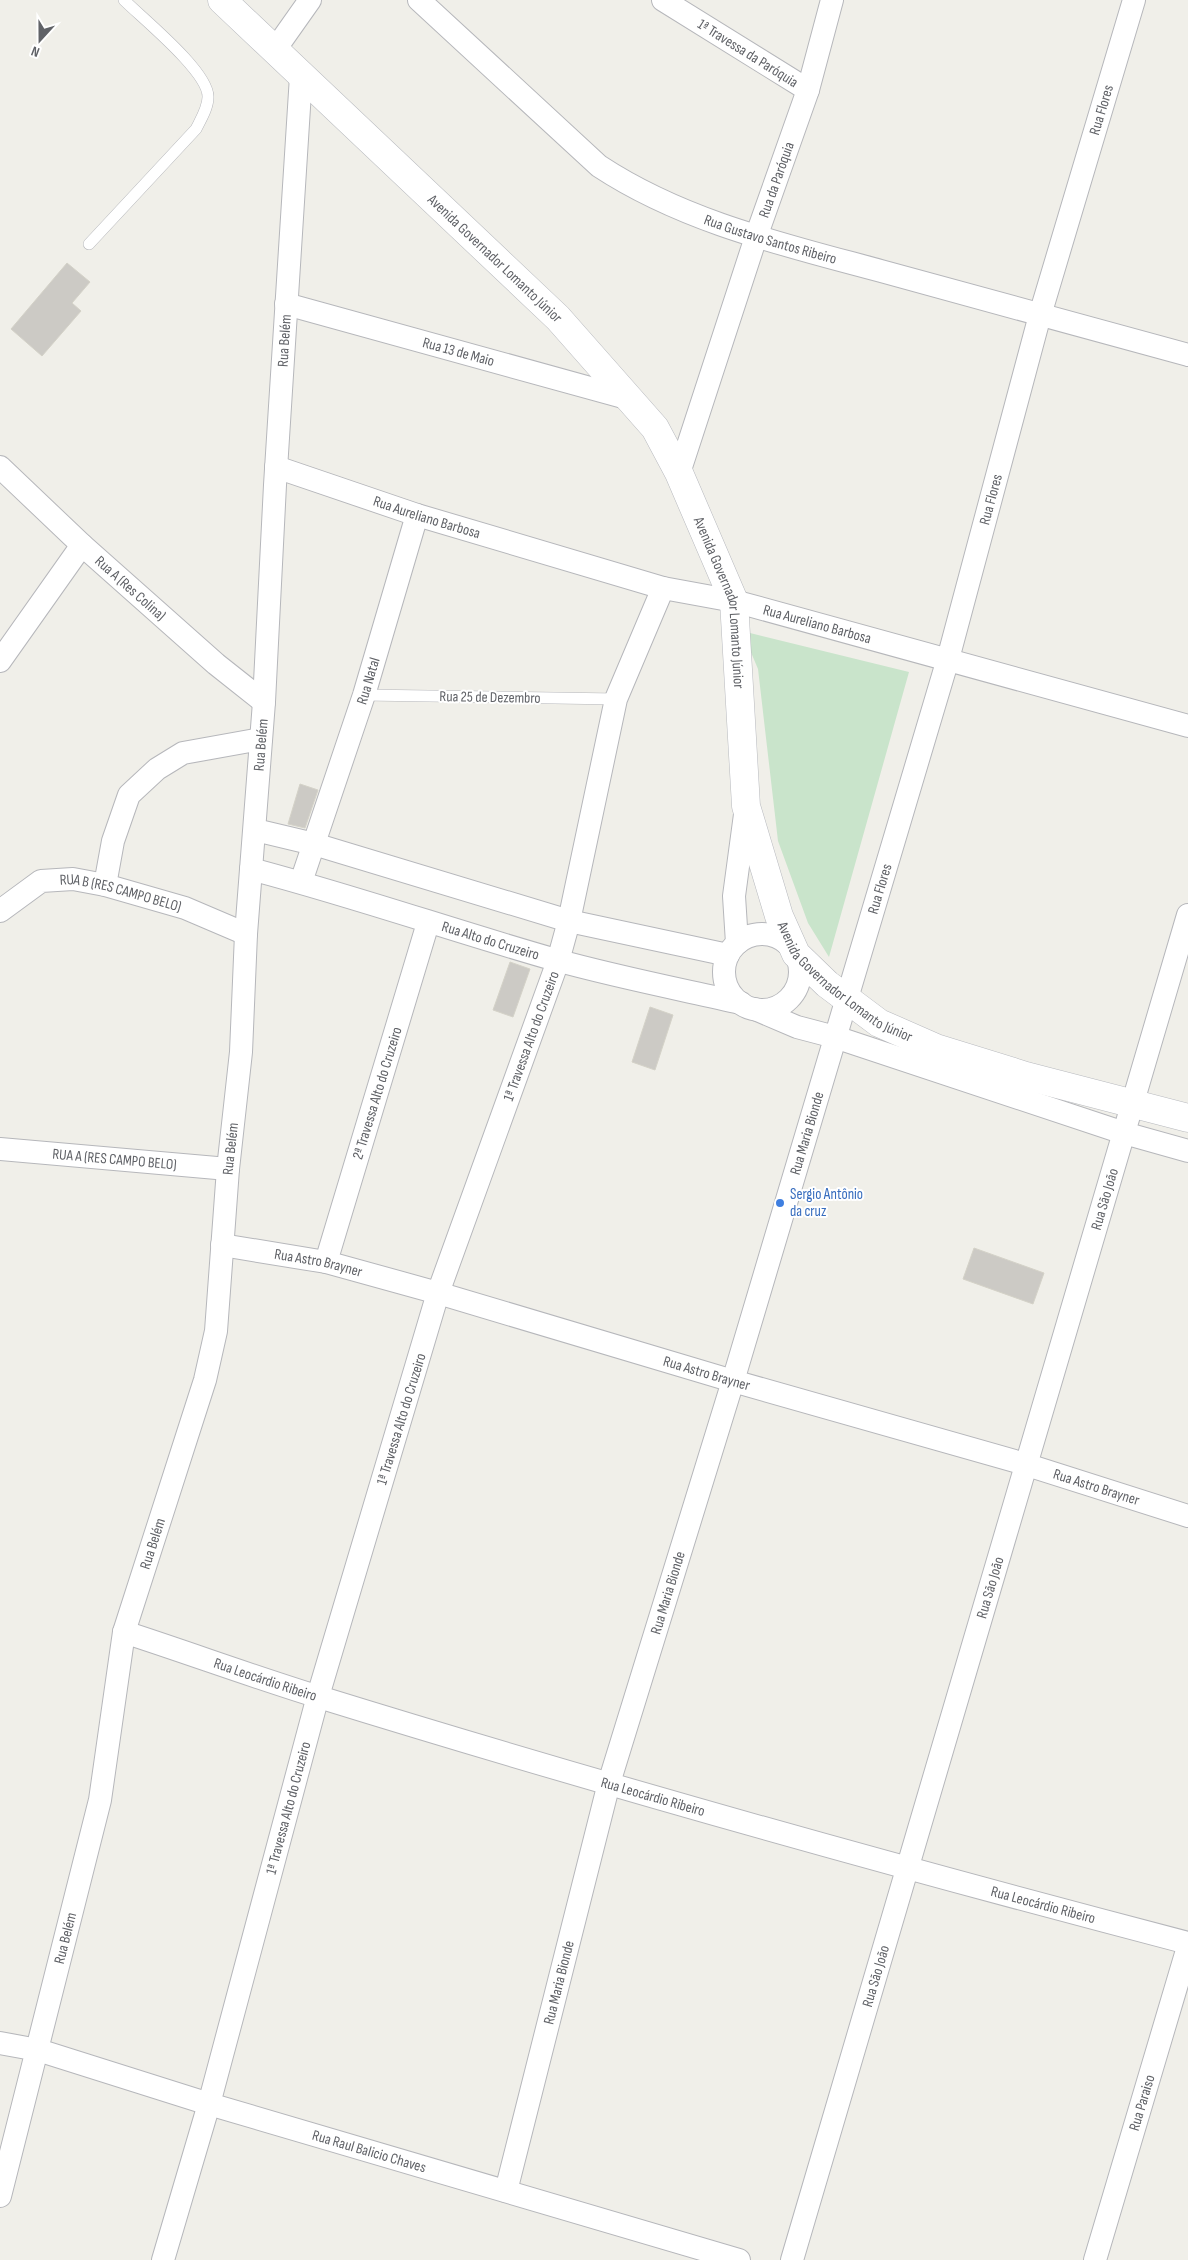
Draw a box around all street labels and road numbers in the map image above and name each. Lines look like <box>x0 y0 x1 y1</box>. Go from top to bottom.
street label: 1ª Travessa da Paróquia <box>694 15 802 92</box>
street label: Rua Flores <box>1085 83 1118 137</box>
street label: Rua da Paróquia <box>755 139 799 220</box>
street label: Avenida Governador Lomanto Júnior <box>423 190 567 327</box>
street label: Rua Gustavo Santos Ribeiro <box>701 210 839 269</box>
street label: Rua Belém <box>274 314 296 367</box>
street label: Rua 13 de Maio <box>420 333 496 371</box>
street label: Rua Flores <box>975 472 1007 527</box>
street label: Rua Aureliano Barbosa <box>371 492 483 543</box>
street label: Avenida Governador Lomanto Júnior <box>689 513 748 690</box>
street label: Rua A (Res Colina) <box>91 552 170 625</box>
street label: Rua Aureliano Barbosa <box>761 600 873 648</box>
street label: Rua Natal <box>353 655 385 707</box>
street label: Rua 25 de Dezembro <box>439 687 541 708</box>
street label: Rua Belém <box>250 718 273 772</box>
street label: Rua Flores <box>864 862 897 916</box>
street label: RUA B (RES CAMPO BELO) <box>59 870 183 916</box>
street label: Rua Alto do Cruzeiro <box>439 917 541 965</box>
street label: Avenida Governador Lomanto Júnior <box>772 918 916 1047</box>
street label: 1ª Travessa Alto do Cruzeiro <box>499 969 564 1104</box>
street label: 2ª Travessa Alto do Cruzeiro <box>348 1025 407 1162</box>
street label: Rua Maria Bionde <box>786 1090 829 1177</box>
street label: Rua Belém <box>219 1122 243 1176</box>
street label: RUA A (RES CAMPO BELO) <box>52 1145 177 1174</box>
street label: Rua São João <box>1087 1166 1123 1232</box>
street label: Rua Astro Brayner <box>273 1245 365 1282</box>
street label: 1ª Travessa Alto do Cruzeiro <box>372 1351 431 1487</box>
street label: Rua Astro Brayner <box>661 1352 753 1396</box>
street label: Rua Astro Brayner <box>1051 1465 1142 1510</box>
street label: Rua Belém <box>136 1516 170 1572</box>
street label: Rua Maria Bionde <box>646 1549 690 1637</box>
street label: Rua São João <box>972 1555 1009 1621</box>
street label: Rua Leocárdio Ribeiro <box>211 1654 319 1706</box>
street label: 1ª Travessa Alto do Cruzeiro <box>262 1740 315 1877</box>
street label: Rua Leocárdio Ribeiro <box>599 1773 707 1821</box>
street label: Rua Leocárdio Ribeiro <box>989 1882 1097 1928</box>
street label: Rua Belém <box>50 1910 81 1966</box>
street label: Rua Maria Bionde <box>539 1939 579 2027</box>
street label: Rua São João <box>858 1943 894 2009</box>
street label: Rua Paraiso <box>1125 2073 1159 2133</box>
street label: Rua Raul Balicio Chaves <box>310 2126 428 2177</box>

